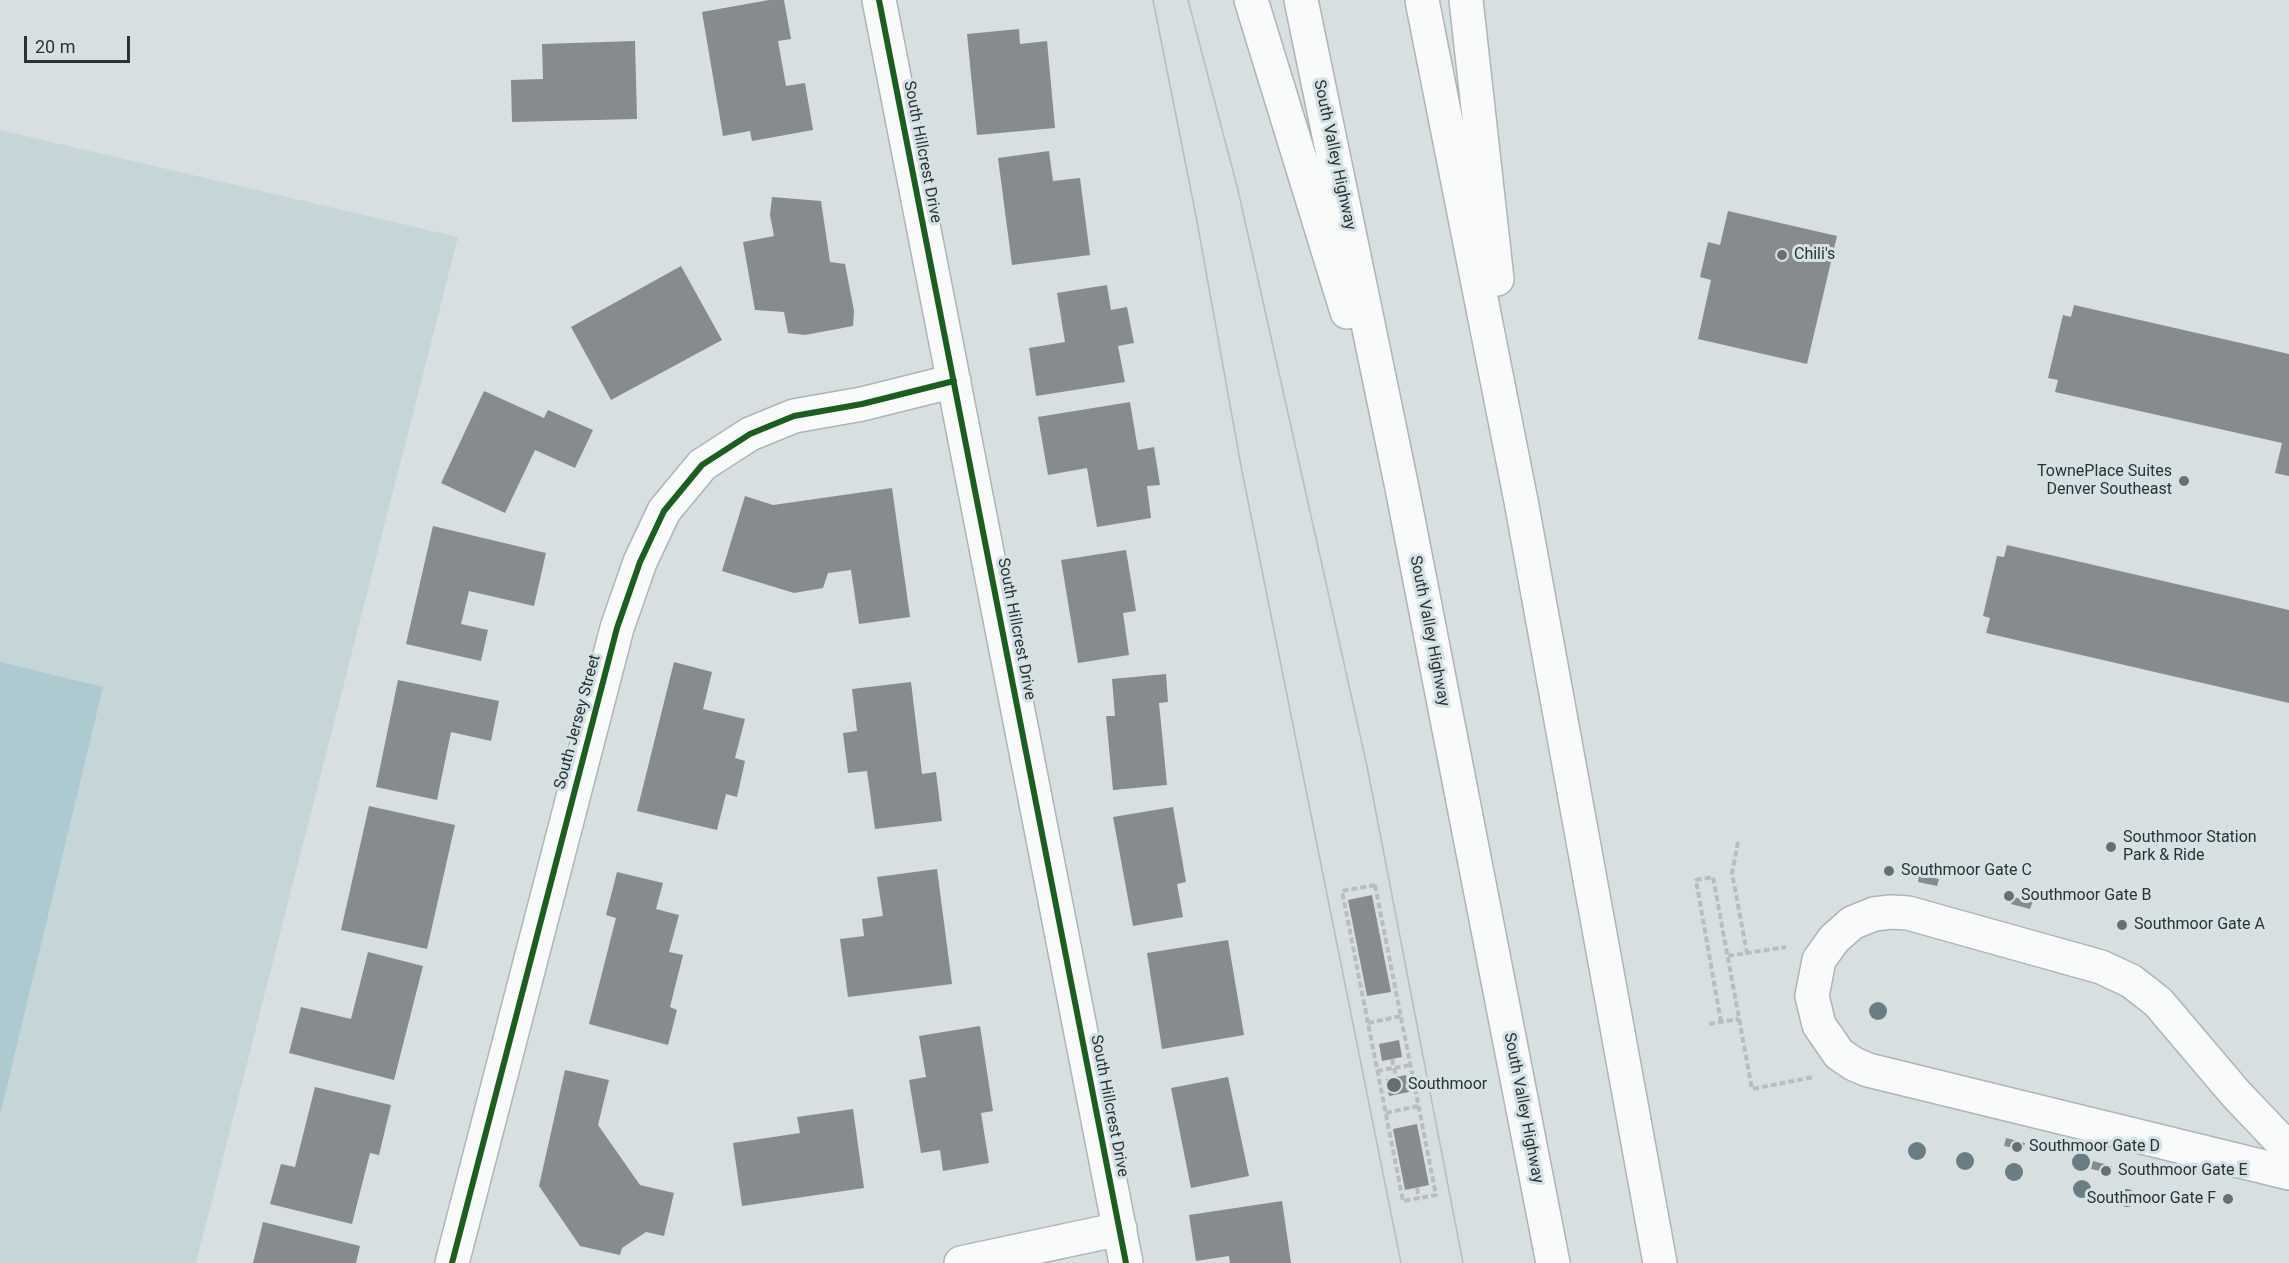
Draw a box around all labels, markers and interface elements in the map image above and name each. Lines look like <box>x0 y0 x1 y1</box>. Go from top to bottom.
scale bar <box>27 24 134 62</box>
text: 20 m <box>35 36 75 57</box>
street label: South Valley Highway <box>1309 78 1359 232</box>
street label: South Hillcrest Drive <box>899 79 945 225</box>
place label: Chili's <box>1794 245 1835 265</box>
marker: Chili's <box>1775 248 1789 262</box>
place label: TownePlace Suites Denver Southeast <box>2037 462 2172 500</box>
marker: TownePlace Suites Denver Southeast <box>2177 474 2191 488</box>
street label: South Valley Highway <box>1405 554 1453 708</box>
street label: South Hillcrest Drive <box>993 556 1039 702</box>
street label: South Jersey Street <box>551 653 605 791</box>
place label: Southmoor Station Park & Ride <box>2123 828 2257 866</box>
marker: Southmoor Station Park & Ride <box>2104 840 2118 854</box>
place label: Southmoor Gate C <box>1901 861 2032 881</box>
marker: Southmoor Gate C <box>1882 864 1896 878</box>
place label: Southmoor Gate B <box>2021 886 2151 906</box>
marker: Southmoor Gate B <box>2002 889 2016 903</box>
place label: Southmoor Gate A <box>2134 915 2265 935</box>
marker: Southmoor Gate A <box>2115 918 2129 932</box>
street label: South Valley Highway <box>1499 1031 1547 1185</box>
street label: South Hillcrest Drive <box>1086 1033 1132 1179</box>
place label: Southmoor <box>1408 1075 1487 1095</box>
marker: Southmoor <box>1385 1076 1403 1094</box>
place label: Southmoor Gate D <box>2029 1137 2160 1157</box>
marker: Southmoor Gate D <box>2010 1140 2024 1154</box>
place label: Southmoor Gate E <box>2118 1161 2248 1181</box>
marker: Southmoor Gate E <box>2099 1164 2113 1178</box>
place label: Southmoor Gate F <box>2087 1189 2216 1209</box>
marker: Southmoor Gate F <box>2221 1192 2235 1206</box>

